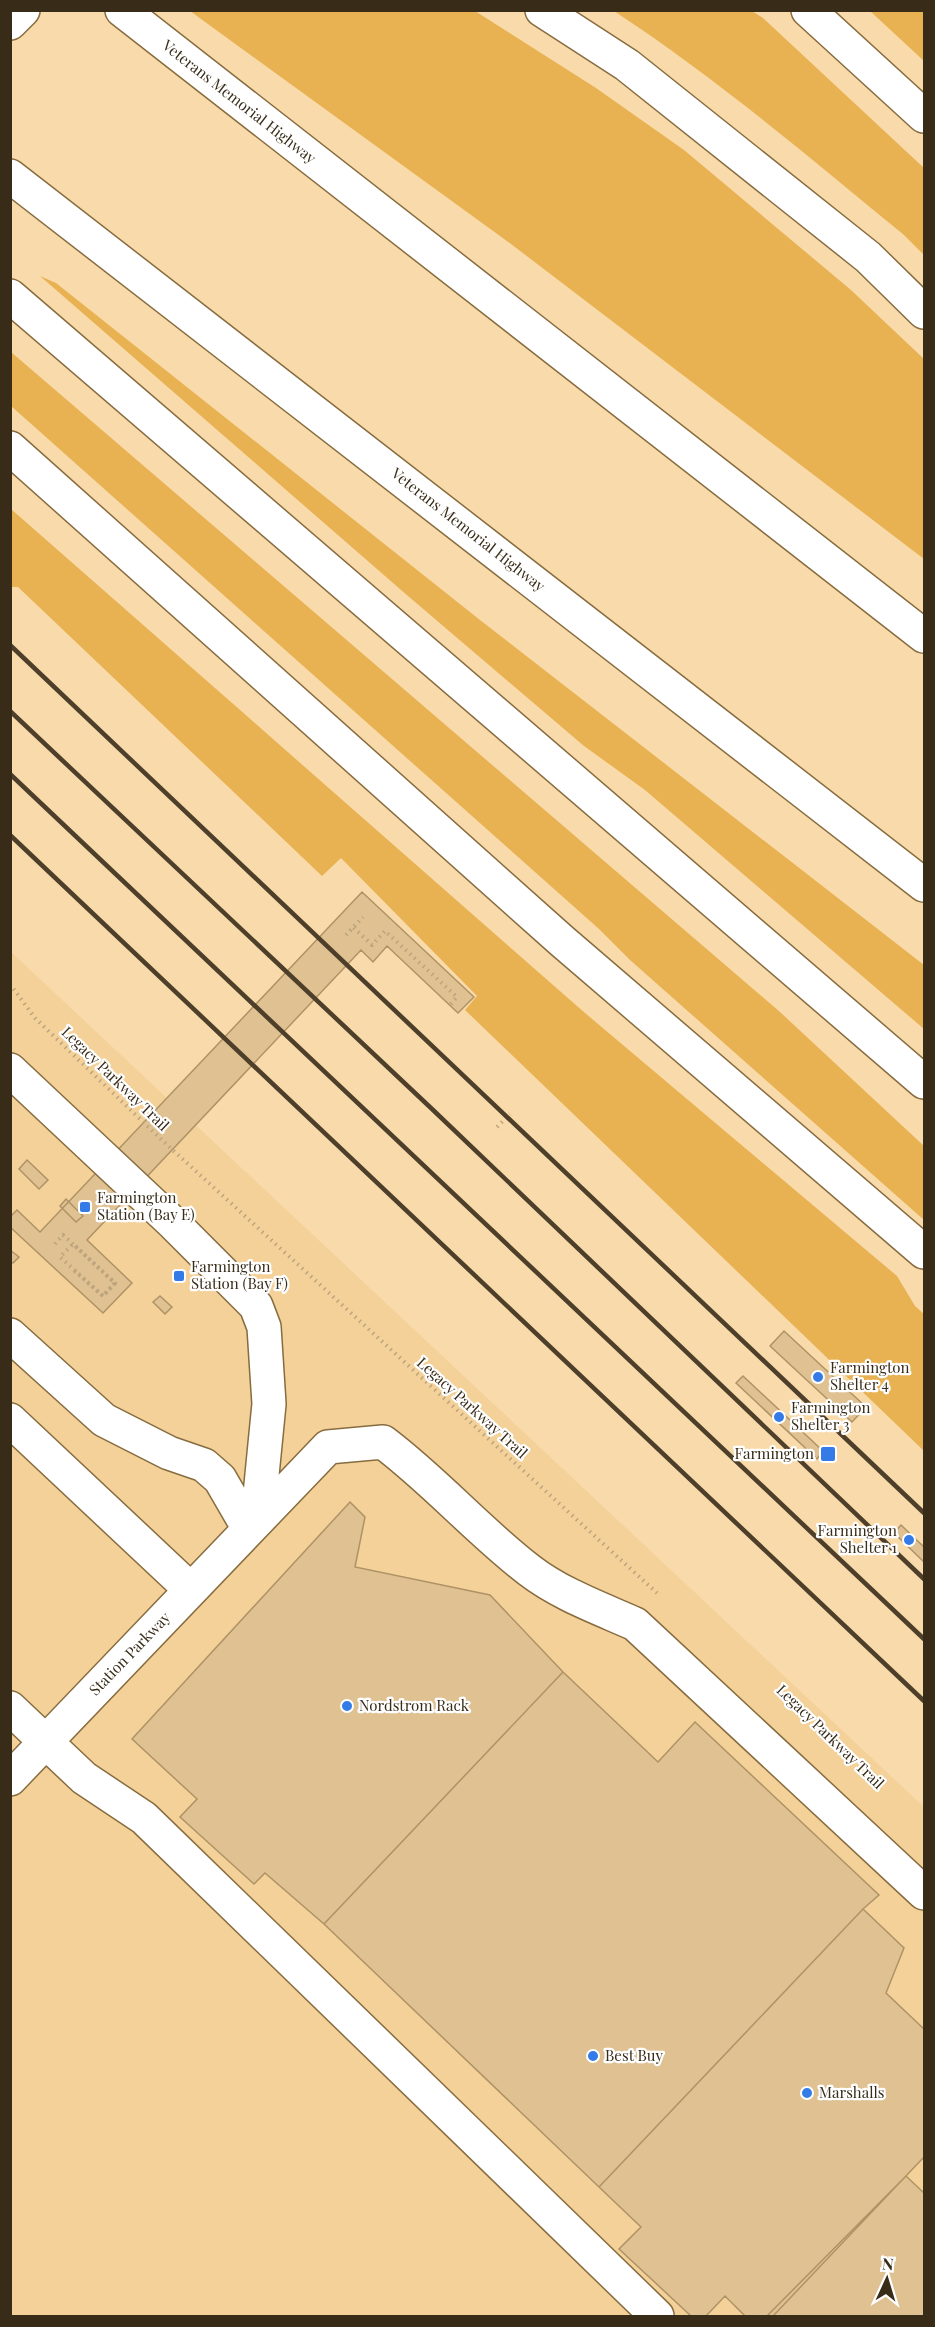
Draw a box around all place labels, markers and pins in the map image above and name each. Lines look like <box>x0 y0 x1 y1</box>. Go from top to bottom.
place label: Farmington Station (Bay E) <box>97 1187 195 1224</box>
marker: Farmington Station (Bay E) <box>78 1200 92 1214</box>
place label: Farmington Station (Bay F) <box>191 1256 288 1293</box>
marker: Farmington Station (Bay F) <box>172 1269 186 1283</box>
place label: Farmington Shelter 4 <box>830 1357 909 1394</box>
marker: Farmington Shelter 4 <box>811 1370 825 1384</box>
place label: Farmington Shelter 3 <box>791 1397 870 1434</box>
marker: Farmington Shelter 3 <box>772 1410 786 1424</box>
place label: Farmington <box>735 1443 814 1463</box>
marker: Farmington <box>819 1445 837 1463</box>
place label: Farmington Shelter 1 <box>818 1520 897 1557</box>
marker: Farmington Shelter 1 <box>902 1533 916 1547</box>
place label: Nordstrom Rack <box>359 1695 470 1715</box>
marker: Nordstrom Rack <box>340 1699 354 1713</box>
place label: Best Buy <box>605 2045 663 2065</box>
marker: Best Buy <box>586 2049 600 2063</box>
place label: Marshalls <box>819 2082 884 2102</box>
marker: Marshalls <box>800 2086 814 2100</box>

